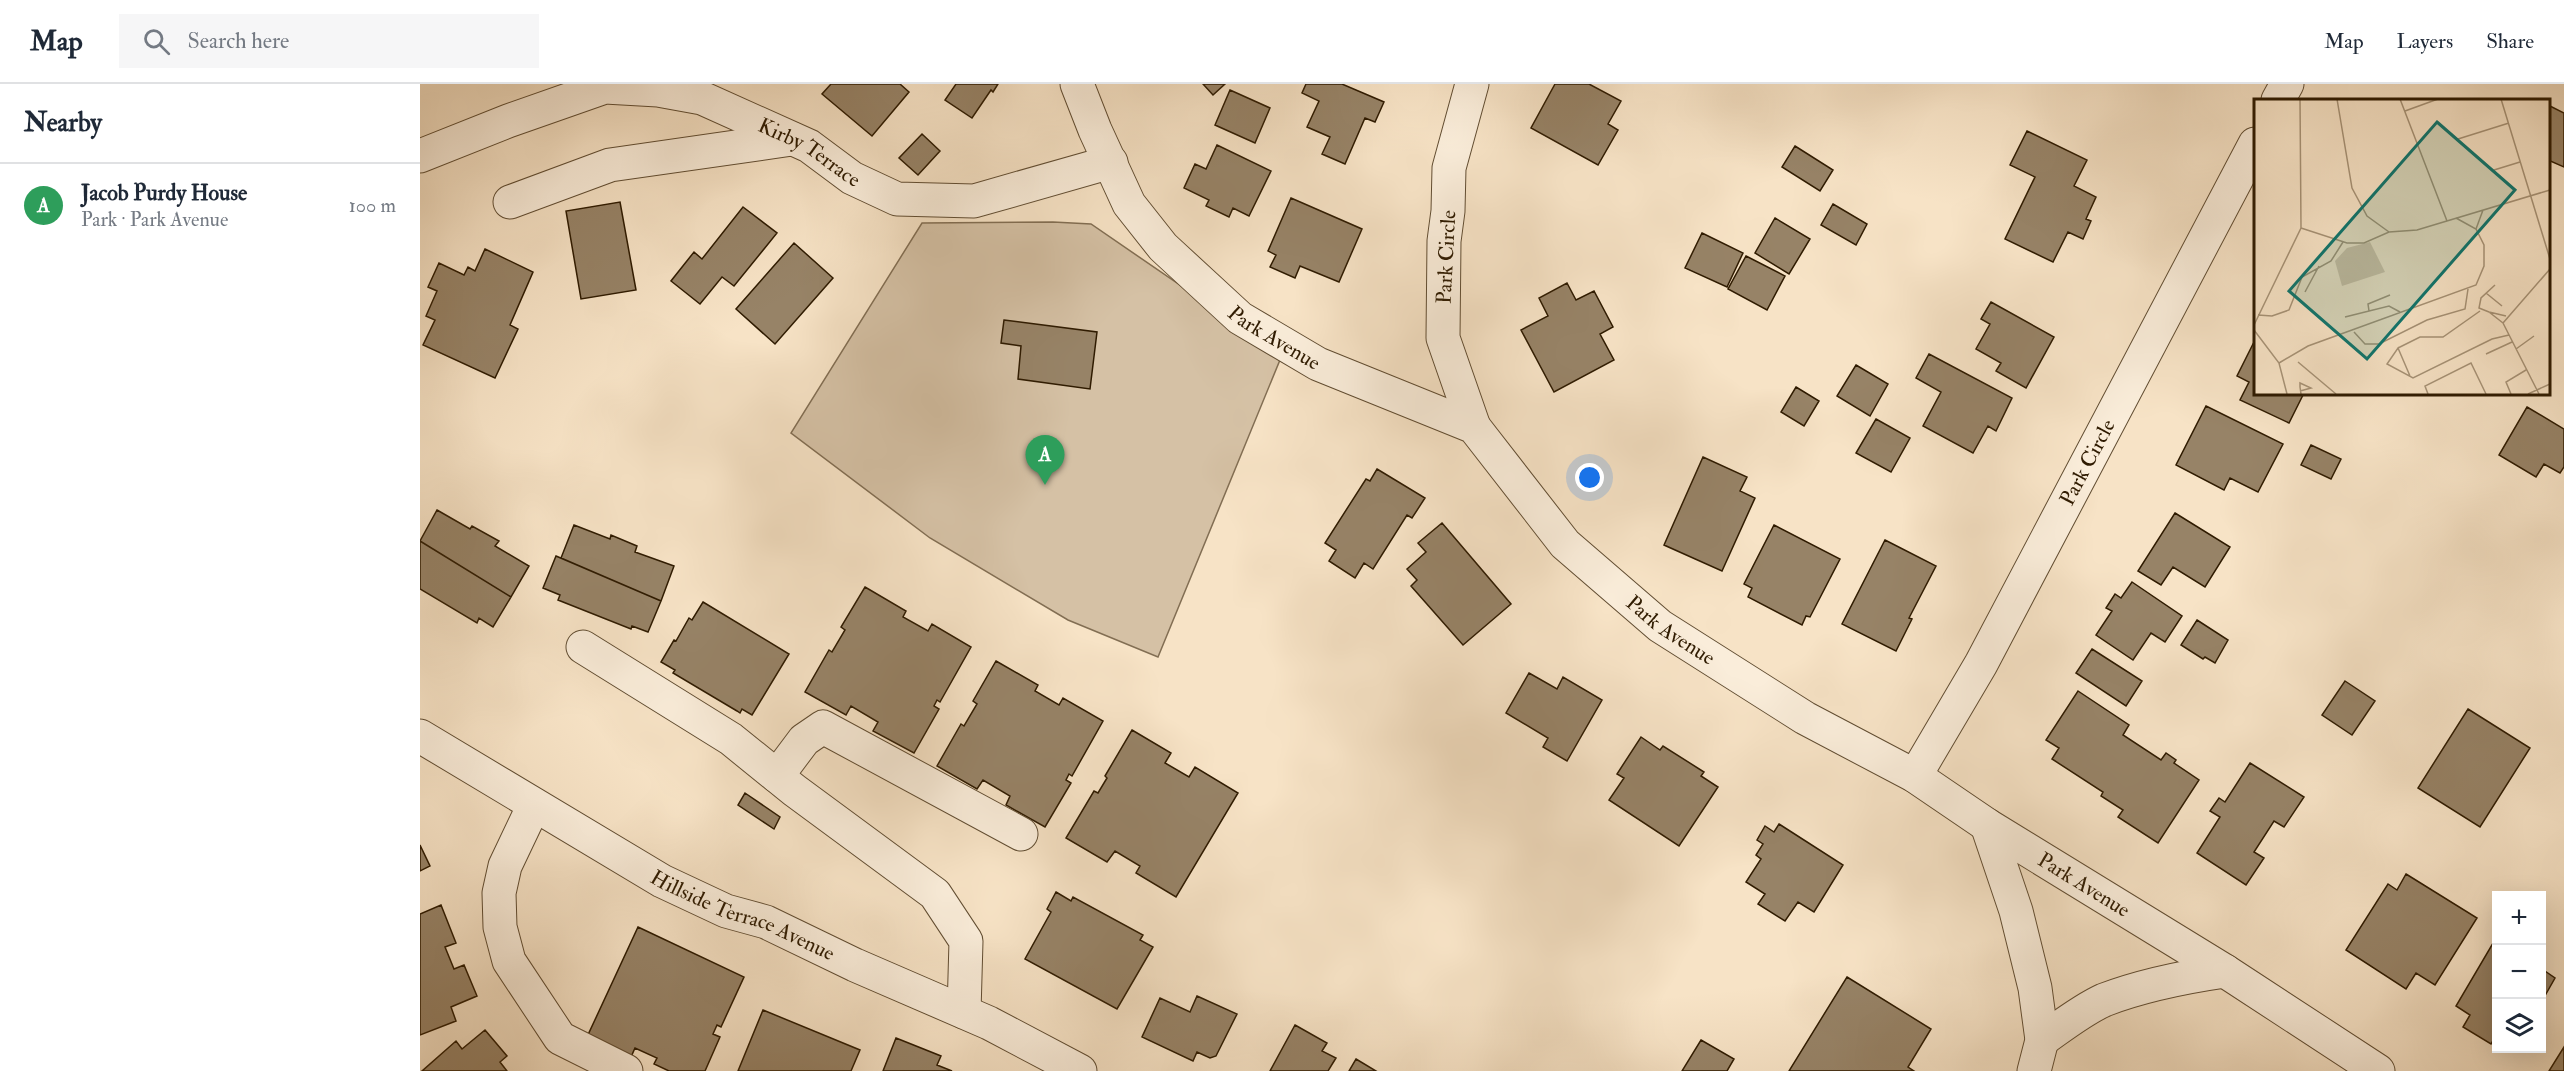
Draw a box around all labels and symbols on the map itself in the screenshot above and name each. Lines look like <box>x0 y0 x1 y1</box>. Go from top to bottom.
inset map <box>2254 99 2549 394</box>
street label: Kirby Terrace <box>754 112 864 194</box>
street label: Park Circle <box>1431 209 1462 305</box>
street label: Park Avenue <box>1222 300 1325 377</box>
street label: Park Circle <box>2054 415 2122 510</box>
pin: A <box>1026 436 1064 485</box>
your location <box>1575 463 1604 492</box>
street label: Park Avenue <box>1620 590 1720 672</box>
street label: Park Avenue <box>2033 846 2135 924</box>
street label: Hillside Terrace Avenue <box>645 864 839 967</box>

